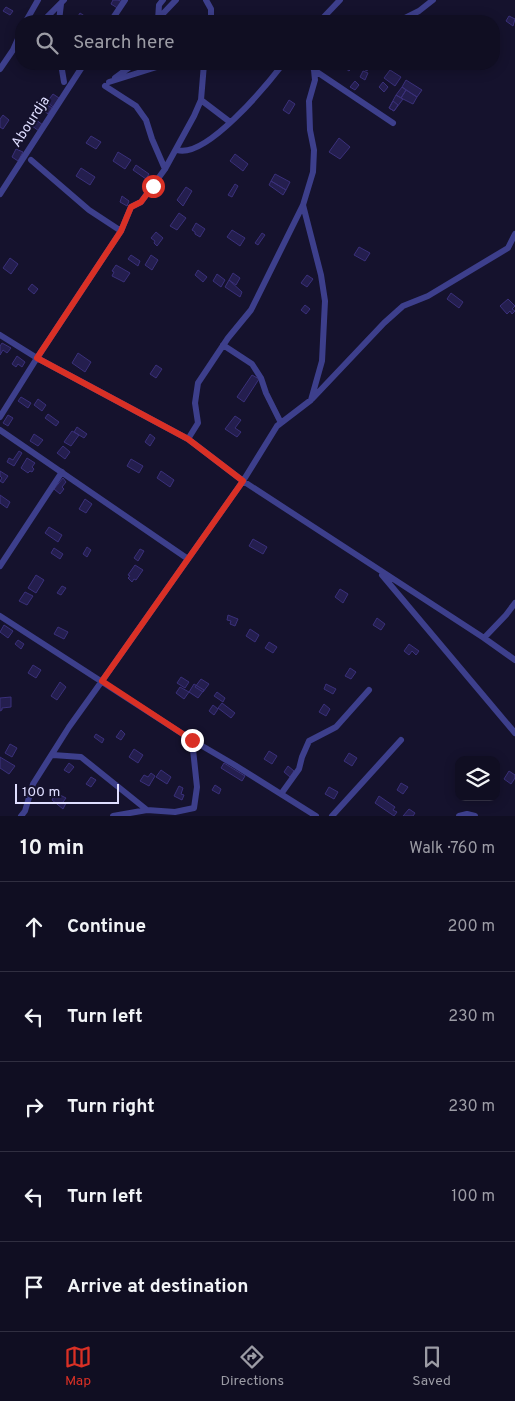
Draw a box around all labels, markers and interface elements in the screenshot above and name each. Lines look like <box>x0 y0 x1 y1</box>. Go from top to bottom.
search box <box>15 15 500 70</box>
icon: search <box>33 29 61 57</box>
text: Search here <box>73 31 175 55</box>
street label: Abourdja <box>8 93 54 151</box>
route start <box>142 175 165 198</box>
route end <box>181 729 204 752</box>
map controls <box>455 756 500 801</box>
button: layers <box>455 756 500 801</box>
scale bar <box>15 781 119 804</box>
text: 100 m <box>22 784 60 801</box>
text: 10 min <box>20 835 84 862</box>
text: Walk · 760 m <box>409 839 495 859</box>
icon: ahead <box>20 913 48 941</box>
text: Continue <box>67 915 146 939</box>
text: 200 m <box>447 917 495 937</box>
icon: left <box>20 1003 48 1031</box>
text: Turn left <box>67 1005 143 1029</box>
text: 230 m <box>448 1007 495 1027</box>
icon: right <box>20 1093 48 1121</box>
text: Turn right <box>67 1095 155 1119</box>
text: 230 m <box>448 1097 495 1117</box>
icon: left <box>20 1183 48 1211</box>
text: Turn left <box>67 1185 143 1209</box>
text: 100 m <box>451 1187 495 1207</box>
icon: arrive <box>20 1273 48 1301</box>
text: Arrive at destination <box>67 1275 248 1299</box>
tab: Map <box>64 1343 92 1390</box>
tab: Directions <box>220 1343 284 1390</box>
tab: Saved <box>412 1343 451 1390</box>

